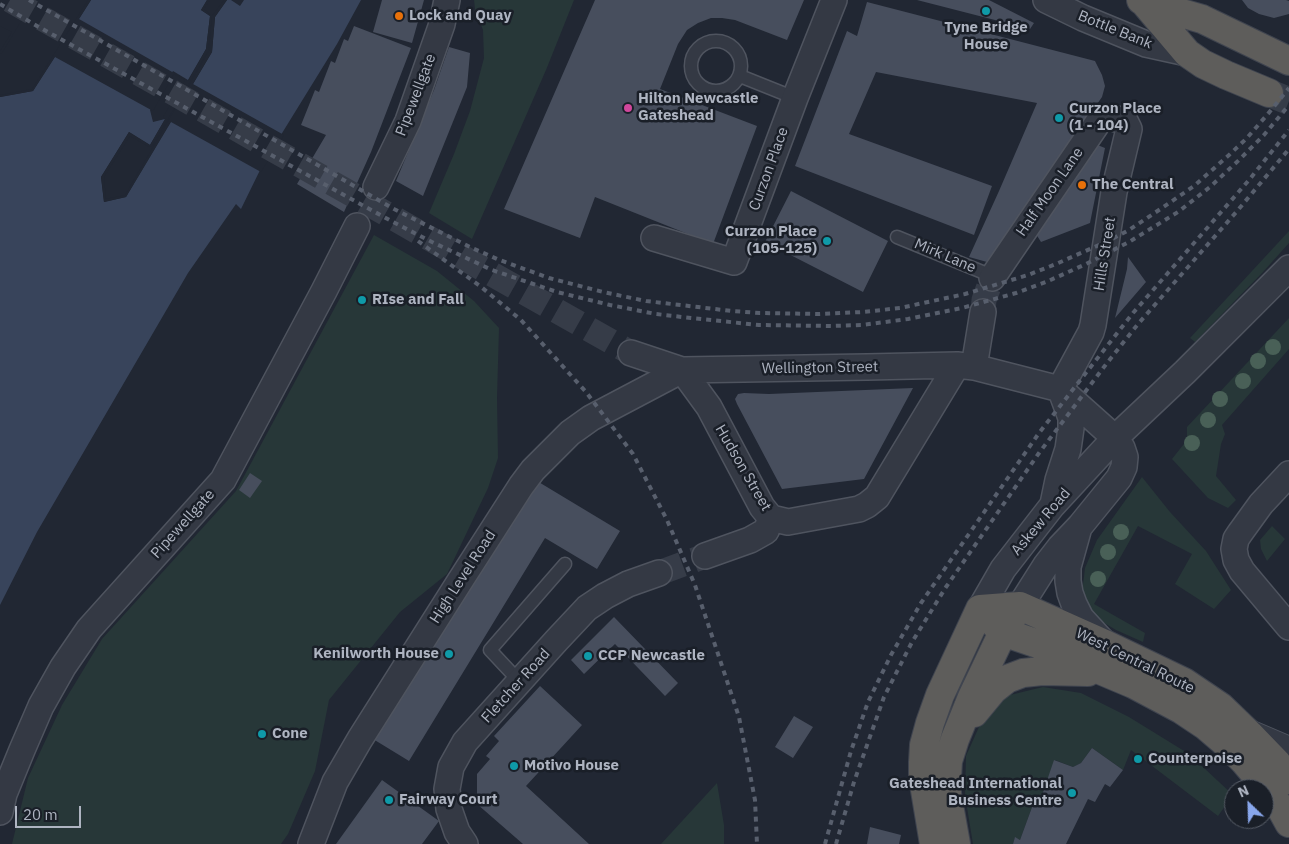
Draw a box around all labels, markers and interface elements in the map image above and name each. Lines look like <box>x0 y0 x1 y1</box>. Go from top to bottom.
marker: Tyne Bridge House <box>980 5 992 17</box>
place label: Lock and Quay <box>409 7 511 25</box>
street label: Bottle Bank <box>1075 7 1155 53</box>
marker: Lock and Quay <box>393 10 405 22</box>
place label: Tyne Bridge House <box>944 19 1028 54</box>
street label: Pipewellgate <box>392 51 440 139</box>
place label: Hilton Newcastle Gateshead <box>638 90 758 125</box>
place label: Curzon Place (1 - 104) <box>1069 100 1161 135</box>
marker: Hilton Newcastle Gateshead <box>622 102 634 114</box>
marker: Curzon Place (1 - 104) <box>1053 112 1065 124</box>
street label: Curzon Place <box>746 125 792 213</box>
street label: Half Moon Lane <box>1013 144 1087 240</box>
place label: The Central <box>1092 176 1173 194</box>
marker: The Central <box>1076 179 1088 191</box>
street label: Hills Street <box>1090 216 1120 292</box>
place label: Curzon Place (105-125) <box>725 223 817 258</box>
marker: Curzon Place (105-125) <box>821 235 833 247</box>
street label: Mirk Lane <box>912 235 978 277</box>
place label: RIse and Fall <box>372 291 464 309</box>
marker: RIse and Fall <box>356 294 368 306</box>
street label: Wellington Street <box>762 358 878 378</box>
street label: Hudson Street <box>711 422 775 514</box>
street label: Askew Road <box>1008 485 1074 559</box>
street label: Pipewellgate <box>147 486 219 562</box>
street label: High Level Road <box>426 527 500 627</box>
street label: West Central Route <box>1073 625 1197 697</box>
place label: Kenilworth House <box>313 645 439 663</box>
street label: Fletcher Road <box>478 645 554 727</box>
place label: CCP Newcastle <box>598 647 705 665</box>
marker: Kenilworth House <box>443 648 455 660</box>
marker: CCP Newcastle <box>582 650 594 662</box>
place label: Cone <box>272 725 308 743</box>
marker: Cone <box>256 728 268 740</box>
place label: Counterpoise <box>1148 750 1242 768</box>
marker: Counterpoise <box>1132 753 1144 765</box>
place label: Motivo House <box>524 757 619 775</box>
marker: Motivo House <box>508 760 520 772</box>
place label: Gateshead International Business Centre <box>889 775 1062 810</box>
north arrow <box>1224 779 1274 829</box>
text: N <box>1235 781 1252 801</box>
marker: Gateshead International Business Centre <box>1066 787 1078 799</box>
place label: Fairway Court <box>399 791 498 809</box>
marker: Fairway Court <box>383 794 395 806</box>
scale bar <box>18 796 84 828</box>
text: 20 m <box>23 805 58 824</box>

